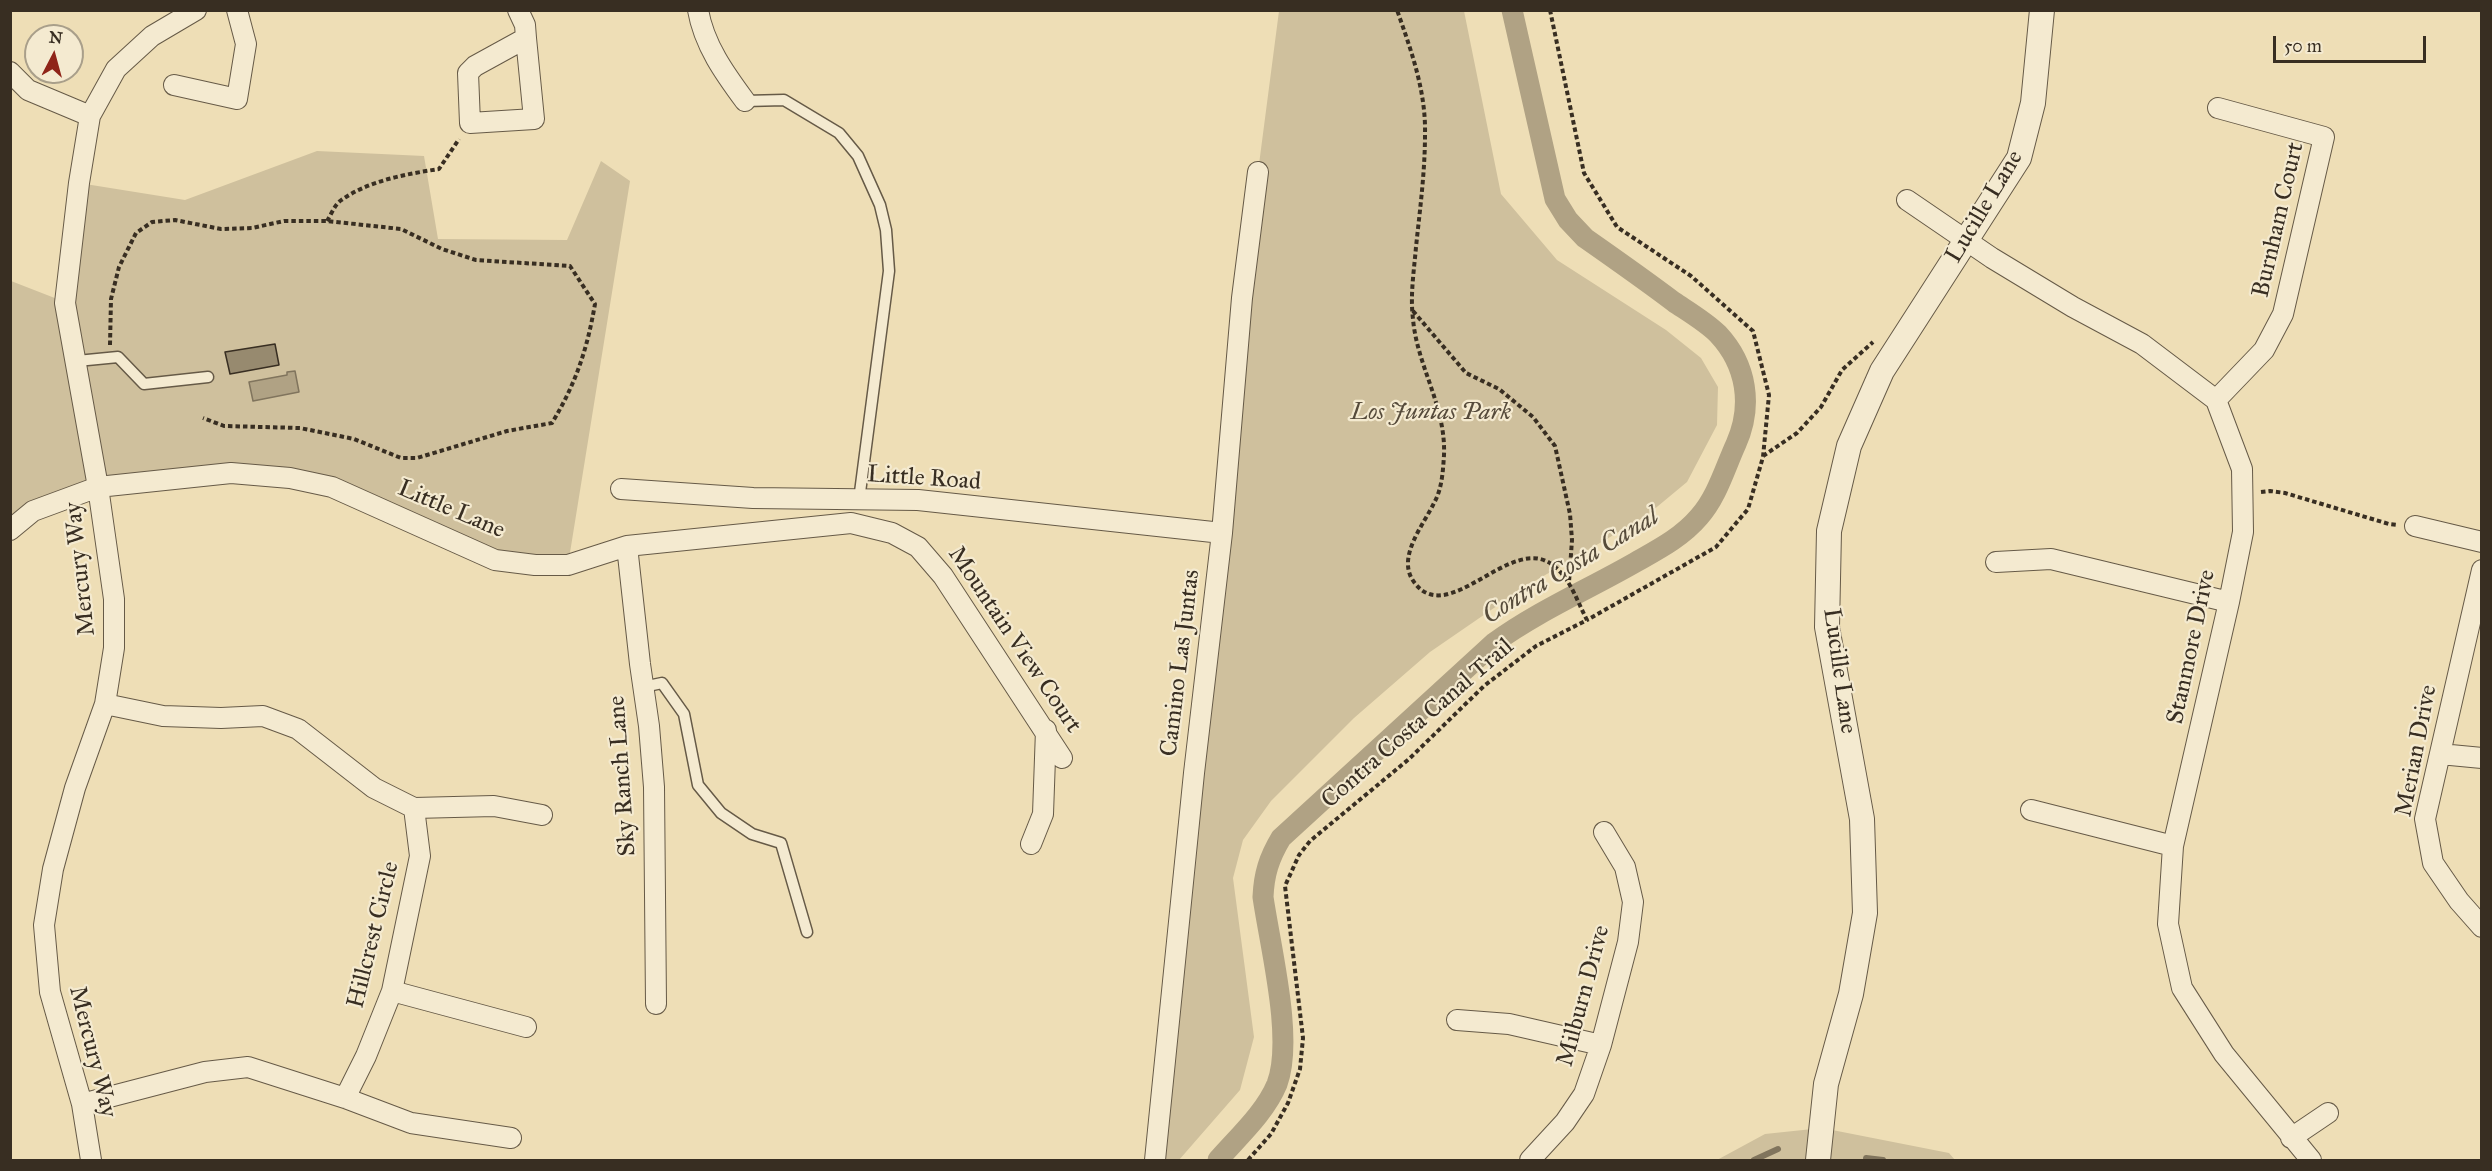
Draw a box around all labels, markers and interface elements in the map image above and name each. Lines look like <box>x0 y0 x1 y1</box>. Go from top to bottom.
north arrow <box>24 24 84 84</box>
scale bar <box>2276 24 2429 62</box>
text: N <box>48 27 63 48</box>
text: 50 m <box>2284 35 2322 57</box>
street label: Burnham Court <box>2247 140 2311 300</box>
street label: Lucille Lane <box>1940 146 2030 268</box>
park label: Los Juntas Park <box>1351 399 1511 427</box>
street label: Little Road <box>866 461 982 497</box>
street label: Little Lane <box>393 475 509 545</box>
street label: Mercury Way <box>60 501 102 637</box>
water label: Contra Costa Canal <box>1477 502 1665 632</box>
street label: Mountain View Court <box>941 541 1087 739</box>
street label: Stanmore Drive <box>2162 567 2222 727</box>
street label: Camino Las Juntas <box>1155 568 1207 758</box>
street label: Lucille Lane <box>1816 607 1862 735</box>
street label: Contra Costa Canal Trail <box>1316 633 1520 815</box>
street label: Merian Drive <box>2390 683 2444 819</box>
street label: Sky Ranch Lane <box>603 695 643 857</box>
street label: Hillcrest Circle <box>342 859 406 1011</box>
street label: Milburn Drive <box>1551 922 1617 1070</box>
street label: Mercury Way <box>62 983 122 1121</box>

